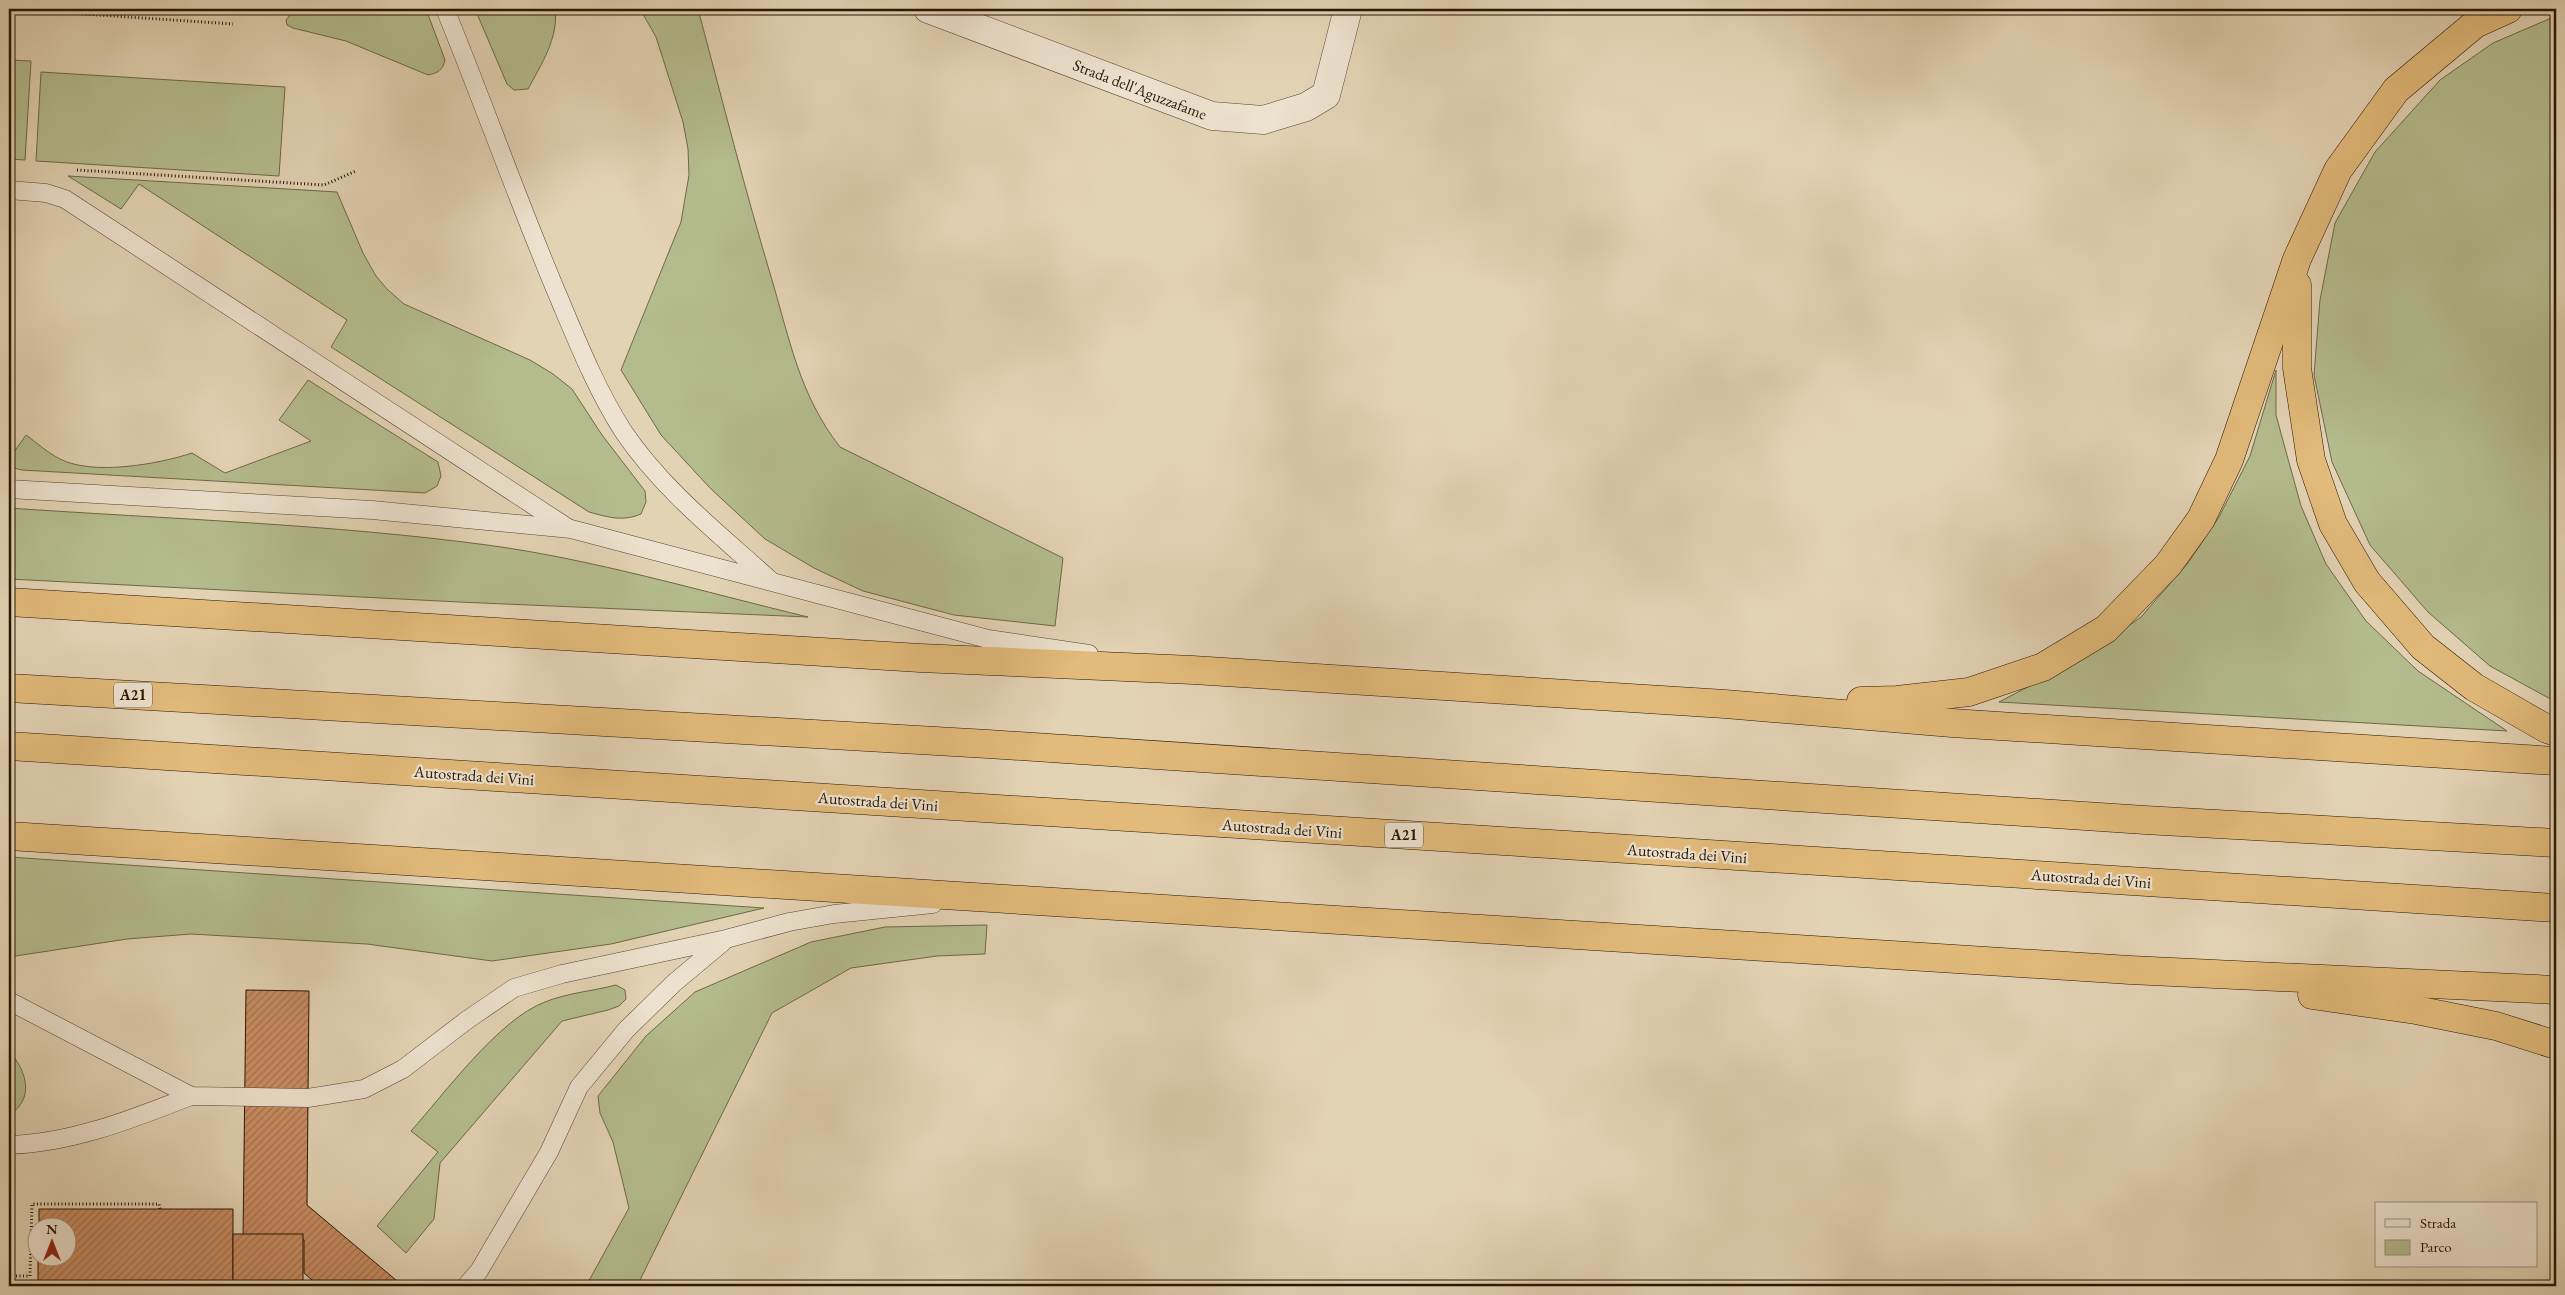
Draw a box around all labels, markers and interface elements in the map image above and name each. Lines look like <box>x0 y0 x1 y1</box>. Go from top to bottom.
street label: Strada dell'Aguzzafame <box>1070 54 1210 125</box>
road number: A21 <box>114 682 152 708</box>
street label: Autostrada dei Vini <box>412 761 535 790</box>
street label: Autostrada dei Vini <box>816 787 939 816</box>
street label: Autostrada dei Vini <box>1220 814 1343 843</box>
road number: A21 <box>1385 822 1423 848</box>
street label: Autostrada dei Vini <box>1625 839 1748 868</box>
street label: Autostrada dei Vini <box>2029 864 2152 893</box>
legend <box>2375 1202 2538 1268</box>
text: Strada <box>2420 1213 2456 1232</box>
north arrow <box>28 1218 78 1268</box>
text: N <box>46 1220 58 1238</box>
text: Parco <box>2420 1237 2452 1256</box>

